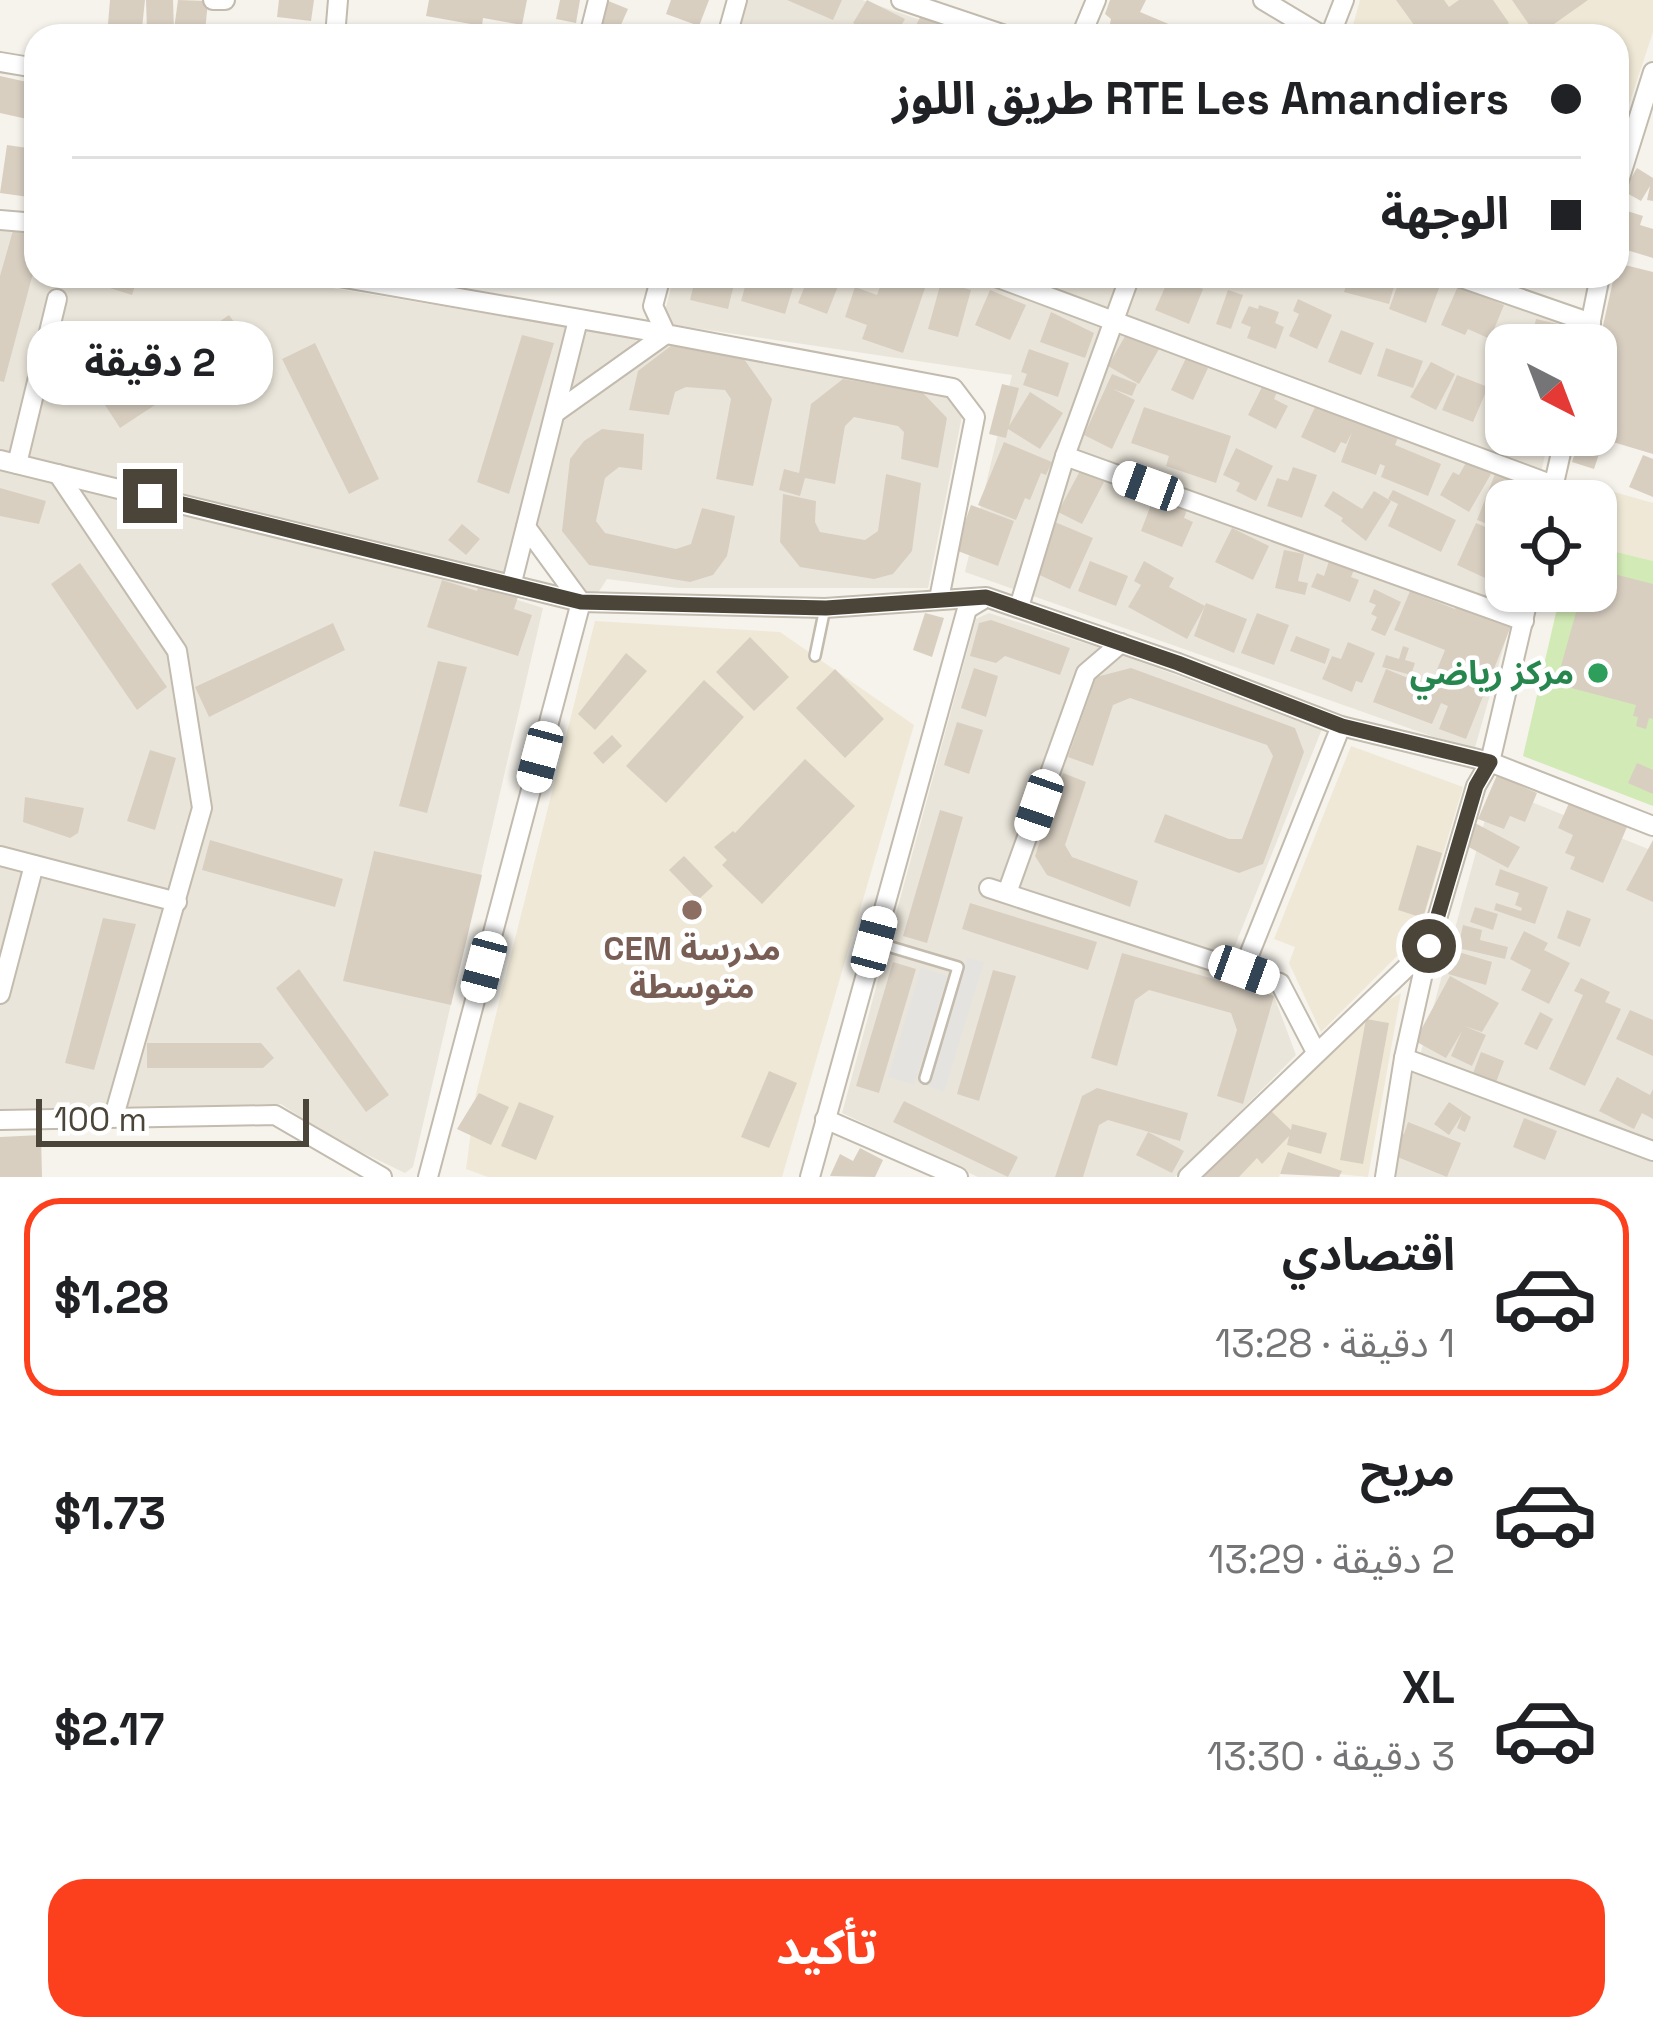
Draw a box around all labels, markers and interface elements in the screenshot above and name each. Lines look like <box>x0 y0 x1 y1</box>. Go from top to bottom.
text: RTE Les Amandiers طريق اللوز <box>893 70 1509 127</box>
text: الوجهة <box>1381 185 1509 242</box>
callout: 2 دقيقة <box>27 322 273 406</box>
north arrow <box>1485 324 1617 456</box>
map controls <box>1485 324 1617 612</box>
text: 2 دقيقة <box>84 338 216 387</box>
car <box>1108 457 1188 515</box>
route end <box>123 469 177 523</box>
button: locate <box>1485 480 1617 612</box>
place label: مركز رياضي <box>1410 652 1574 700</box>
marker: مركز رياضي <box>1585 660 1611 686</box>
car <box>513 718 567 796</box>
car <box>1010 765 1068 845</box>
marker: CEM مدرسة متوسطة <box>679 897 705 923</box>
car <box>847 903 901 981</box>
route start <box>1402 919 1456 973</box>
car <box>457 928 511 1006</box>
place label: CEM مدرسة متوسطة <box>603 928 781 1008</box>
car <box>1204 941 1284 999</box>
scale bar <box>36 1093 309 1146</box>
text: 100 m <box>54 1099 147 1141</box>
text: اقتصادي <box>1282 1226 1455 1283</box>
icon: car <box>1491 1243 1599 1351</box>
text: $1.28 <box>54 1269 169 1326</box>
text: 1 دقيقة · 13:28 <box>1215 1319 1455 1368</box>
text: مريح <box>1360 1442 1455 1499</box>
icon: car <box>1491 1459 1599 1567</box>
text: $1.73 <box>54 1485 166 1542</box>
text: 2 دقيقة · 13:29 <box>1208 1535 1455 1584</box>
text: XL <box>1402 1659 1455 1716</box>
icon: car <box>1491 1675 1599 1783</box>
text: $2.17 <box>54 1701 164 1758</box>
text: 3 دقيقة · 13:30 <box>1207 1732 1455 1781</box>
button: تأكيد <box>48 1879 1605 2017</box>

